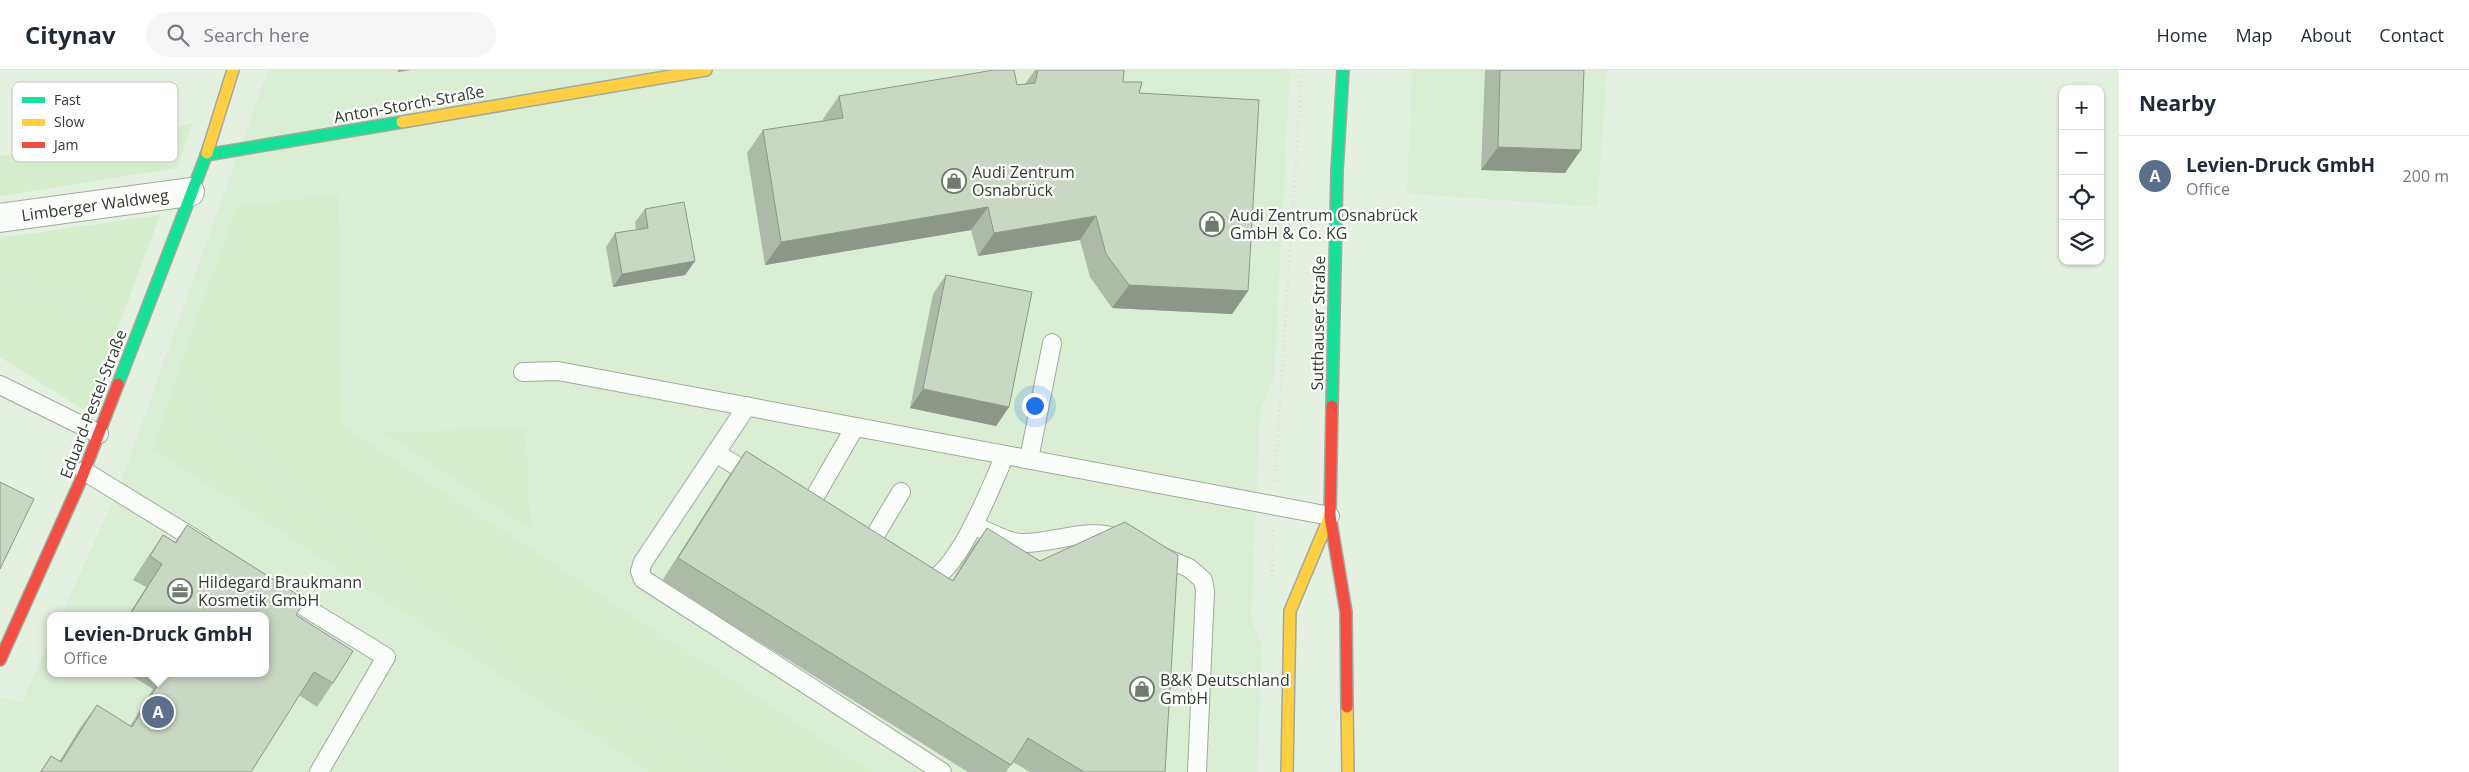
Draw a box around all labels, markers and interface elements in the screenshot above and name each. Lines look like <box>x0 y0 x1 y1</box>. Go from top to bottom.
search box <box>146 12 496 57</box>
text: Citynav <box>25 18 116 51</box>
icon: search <box>164 21 192 49</box>
text: Search here <box>204 22 309 48</box>
text: Home <box>2157 23 2207 47</box>
text: Map <box>2235 23 2273 47</box>
text: About <box>2301 23 2351 47</box>
text: Contact <box>2379 23 2444 47</box>
street label: Anton-Storch-Straße <box>332 80 486 128</box>
legend <box>12 82 178 162</box>
map controls <box>2059 85 2104 265</box>
button: + <box>2059 85 2104 130</box>
text: Nearby <box>2139 89 2216 117</box>
text: Fast <box>54 90 81 109</box>
text: Slow <box>54 112 85 131</box>
button: − <box>2059 130 2104 175</box>
text: Jam <box>52 135 79 154</box>
text: Levien-Druck GmbH <box>2186 152 2375 178</box>
place label: Audi Zentrum Osnabrück <box>972 161 1075 201</box>
text: A <box>2149 165 2161 187</box>
text: 200 m <box>2403 165 2449 187</box>
shop icon: Audi Zentrum Osnabrück <box>941 168 967 194</box>
button: locate <box>2059 175 2104 220</box>
text: Office <box>2186 178 2230 200</box>
street label: Limberger Waldweg <box>20 184 170 226</box>
place label: Audi Zentrum Osnabrück GmbH & Co. KG <box>1230 204 1418 244</box>
shop icon: Audi Zentrum Osnabrück GmbH & Co. KG <box>1199 211 1225 237</box>
button: layers <box>2059 220 2104 265</box>
street label: Sutthauser Straße <box>1306 255 1330 391</box>
street label: Eduard-Pestel-Straße <box>54 326 132 482</box>
your location <box>1022 393 1048 419</box>
place label: Hildegard Braukmann Kosmetik GmbH <box>198 571 362 611</box>
office icon: Hildegard Braukmann Kosmetik GmbH <box>167 578 193 604</box>
popup <box>47 612 269 677</box>
text: Levien-Druck GmbH <box>63 621 253 647</box>
text: Office <box>63 647 107 669</box>
place label: B&K Deutschland GmbH <box>1160 669 1290 709</box>
shop icon: B&K Deutschland GmbH <box>1129 676 1155 702</box>
pin: A <box>142 693 174 731</box>

